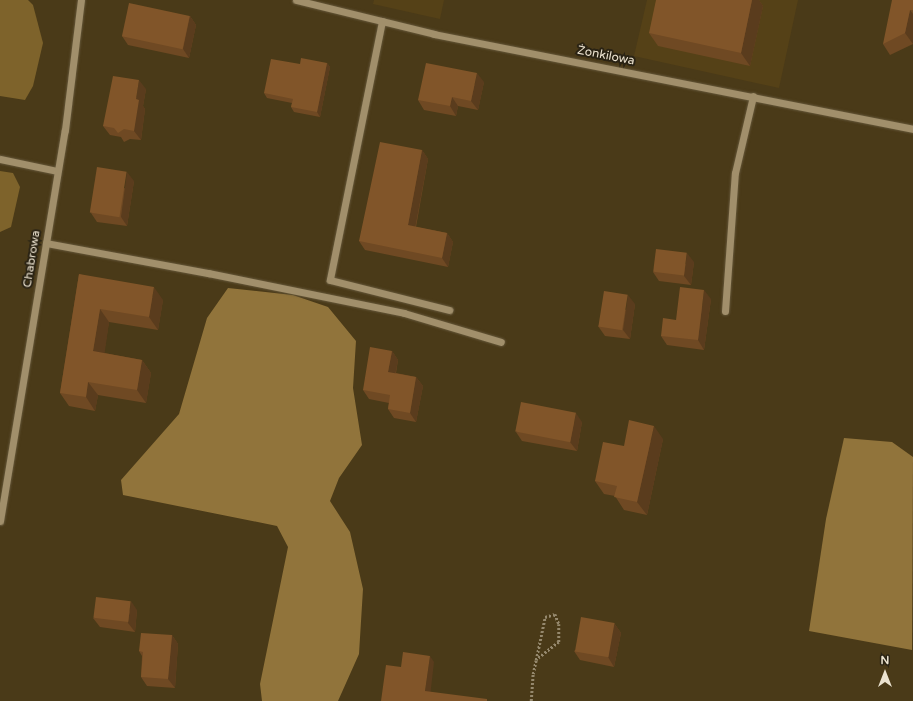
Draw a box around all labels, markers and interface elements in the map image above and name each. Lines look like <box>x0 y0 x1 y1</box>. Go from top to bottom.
street label: Żonkilowa <box>576 43 636 69</box>
street label: Chabrowa <box>20 229 44 289</box>
north arrow <box>865 653 905 693</box>
text: N <box>881 654 889 667</box>

